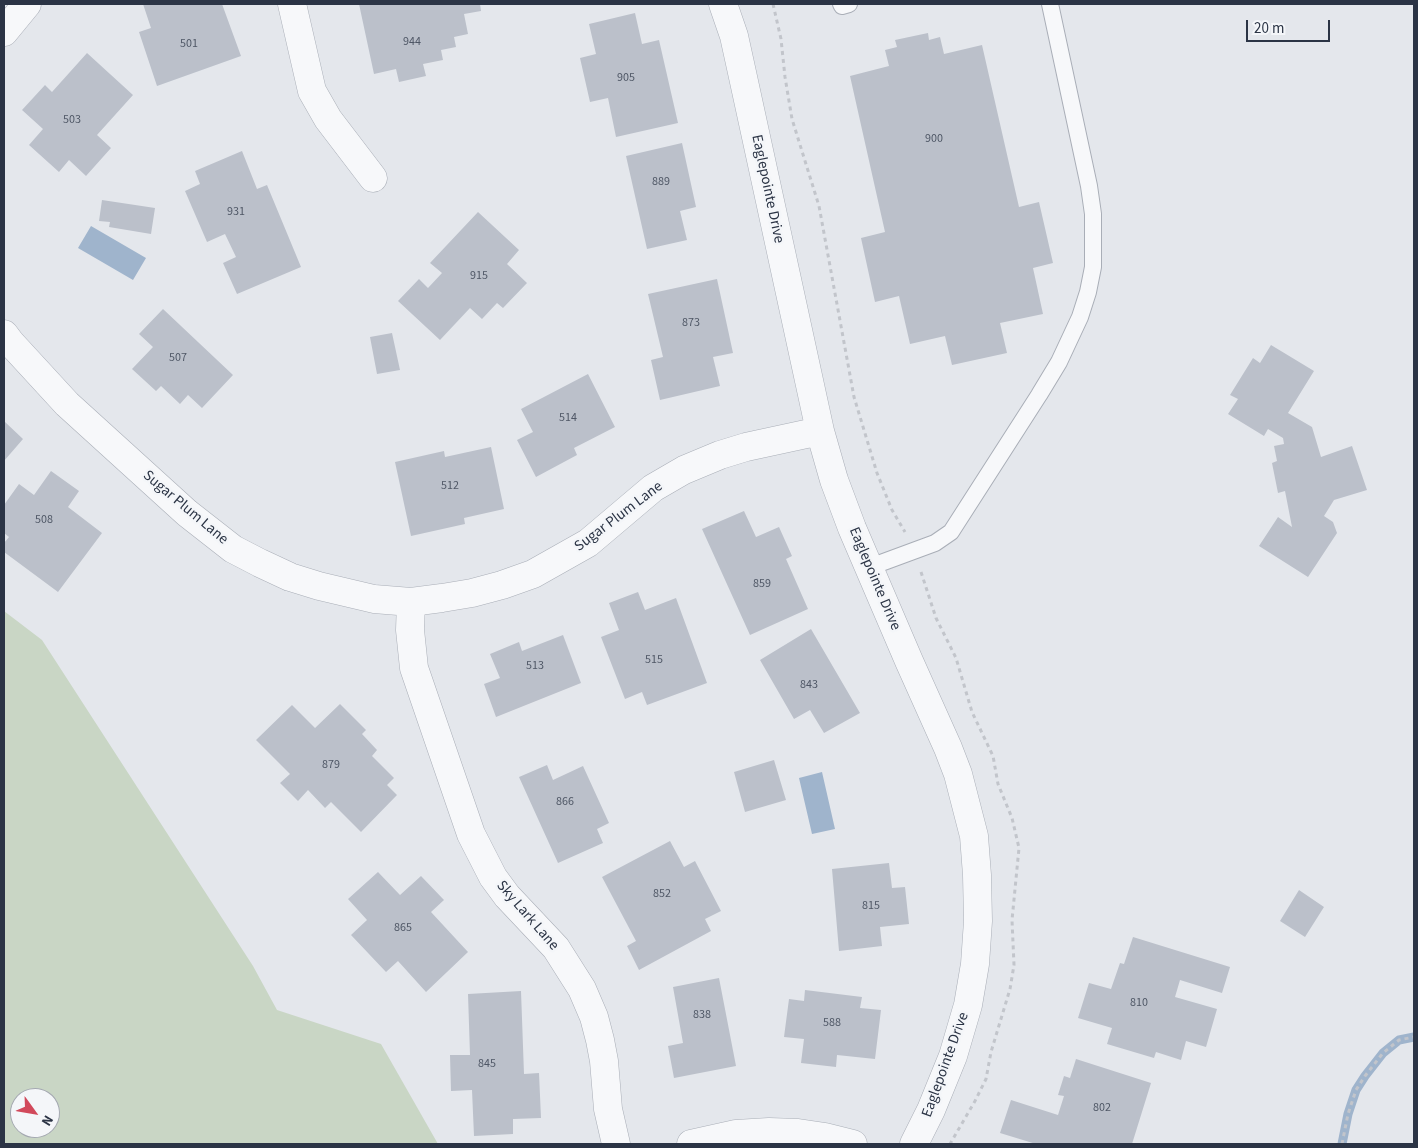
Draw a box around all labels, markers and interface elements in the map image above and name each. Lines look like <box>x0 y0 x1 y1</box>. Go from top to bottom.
scale bar <box>1248 10 1332 42</box>
text: 20 m <box>1254 18 1284 39</box>
house number: 944 <box>403 35 421 49</box>
house number: 501 <box>180 37 198 51</box>
house number: 905 <box>617 71 635 85</box>
house number: 503 <box>63 113 81 127</box>
house number: 900 <box>925 132 943 146</box>
street label: Eaglepointe Drive <box>747 133 787 245</box>
house number: 889 <box>652 175 670 189</box>
house number: 931 <box>227 205 245 219</box>
house number: 915 <box>470 269 488 283</box>
house number: 873 <box>682 316 700 330</box>
house number: 507 <box>169 351 187 365</box>
house number: 514 <box>559 411 577 425</box>
street label: Sugar Plum Lane <box>139 467 231 549</box>
street label: Sugar Plum Lane <box>571 478 667 556</box>
house number: 512 <box>441 479 459 493</box>
house number: 508 <box>35 513 53 527</box>
street label: Eaglepointe Drive <box>844 525 904 633</box>
house number: 859 <box>753 577 771 591</box>
house number: 515 <box>645 653 663 667</box>
house number: 513 <box>526 659 544 673</box>
house number: 843 <box>800 678 818 692</box>
house number: 879 <box>322 758 340 772</box>
house number: 866 <box>556 795 574 809</box>
street label: Sky Lark Lane <box>492 877 562 955</box>
house number: 852 <box>653 887 671 901</box>
house number: 815 <box>862 899 880 913</box>
house number: 865 <box>394 921 412 935</box>
house number: 810 <box>1130 996 1148 1010</box>
house number: 838 <box>693 1008 711 1022</box>
street label: Eaglepointe Drive <box>919 1010 973 1120</box>
house number: 588 <box>823 1016 841 1030</box>
house number: 845 <box>478 1057 496 1071</box>
north arrow <box>10 1088 60 1138</box>
house number: 802 <box>1093 1101 1111 1115</box>
text: N <box>36 1111 58 1130</box>

